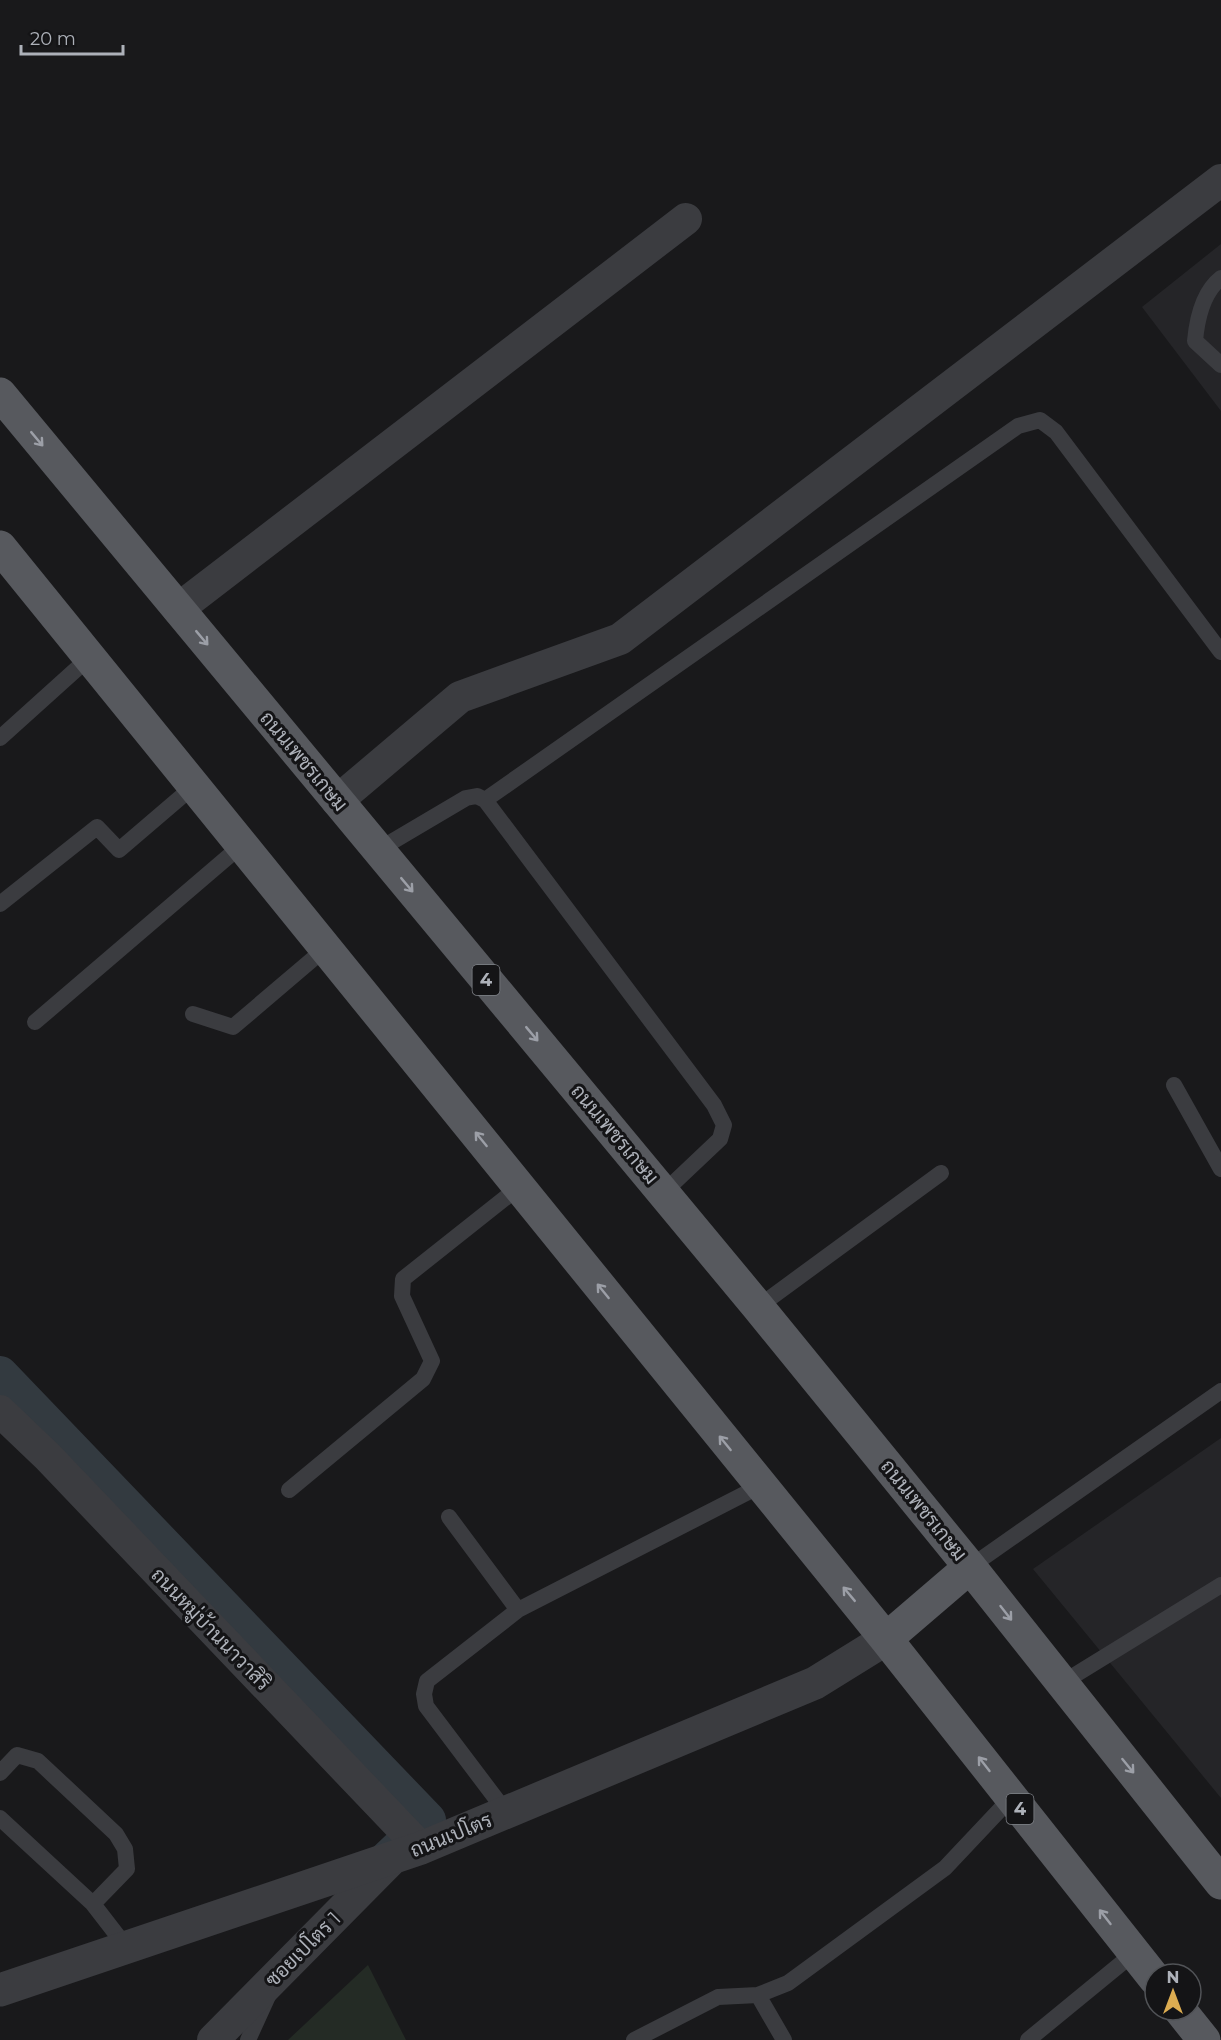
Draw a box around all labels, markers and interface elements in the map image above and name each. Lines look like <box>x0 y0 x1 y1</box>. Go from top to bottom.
scale bar <box>21 18 123 56</box>
text: 20 m <box>30 28 76 50</box>
one-way arrow <box>31 431 44 447</box>
one-way arrow <box>195 630 208 646</box>
street label: ถนนเพชรเกษม <box>255 706 353 816</box>
one-way arrow <box>400 877 414 892</box>
road number: 4 <box>472 965 500 995</box>
one-way arrow <box>525 1026 539 1041</box>
street label: ถนนเพชรเกษม <box>566 1079 664 1189</box>
one-way arrow <box>474 1131 487 1147</box>
one-way arrow <box>596 1283 609 1299</box>
one-way arrow <box>718 1436 732 1451</box>
street label: ถนนเพชรเกษม <box>876 1455 972 1565</box>
street label: ถนนหมู่บ้านนาวาสิริ <box>144 1563 276 1697</box>
one-way arrow <box>842 1586 855 1602</box>
one-way arrow <box>1000 1605 1013 1621</box>
one-way arrow <box>978 1756 991 1772</box>
one-way arrow <box>1121 1757 1134 1773</box>
road number: 4 <box>1006 1794 1034 1824</box>
street label: ถนนเปโตร <box>406 1807 495 1862</box>
street label: ซอยเปโตร 1 <box>260 1906 346 1992</box>
one-way arrow <box>1099 1909 1112 1925</box>
north arrow <box>1143 1962 1203 2022</box>
text: N <box>1167 1968 1179 1987</box>

